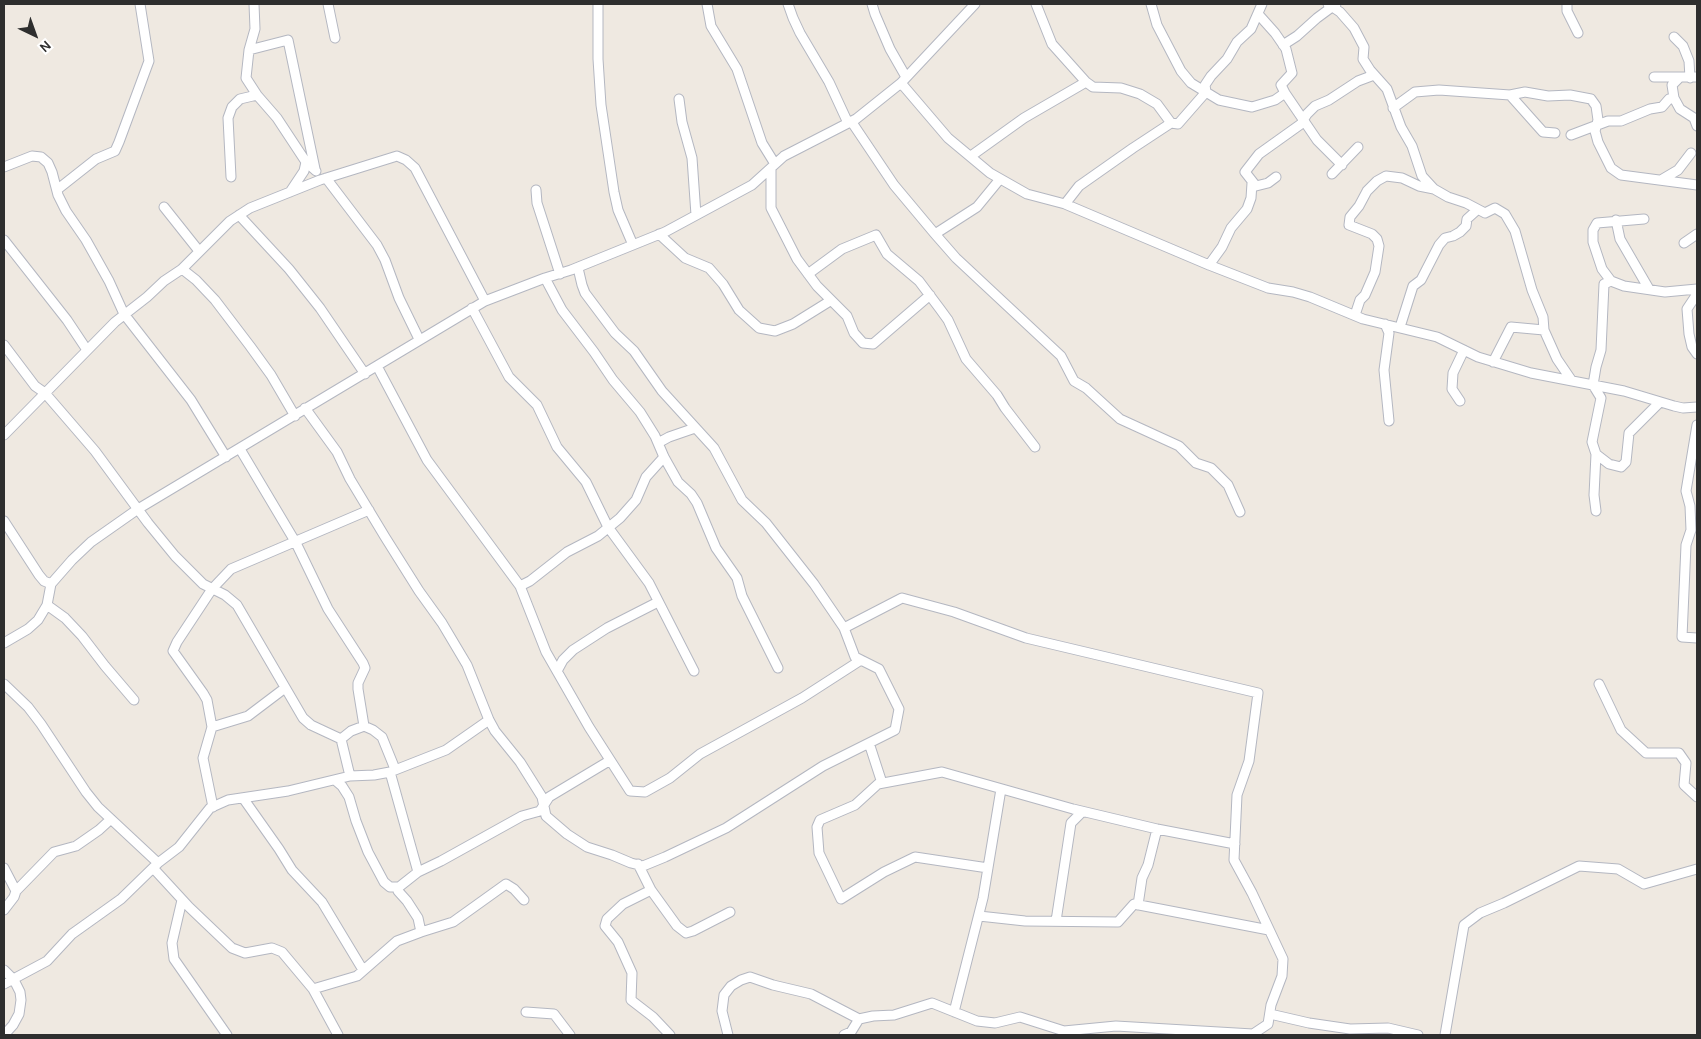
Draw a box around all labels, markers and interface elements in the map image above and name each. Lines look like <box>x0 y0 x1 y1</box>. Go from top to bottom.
north arrow <box>10 10 60 60</box>
text: N <box>36 37 55 56</box>

